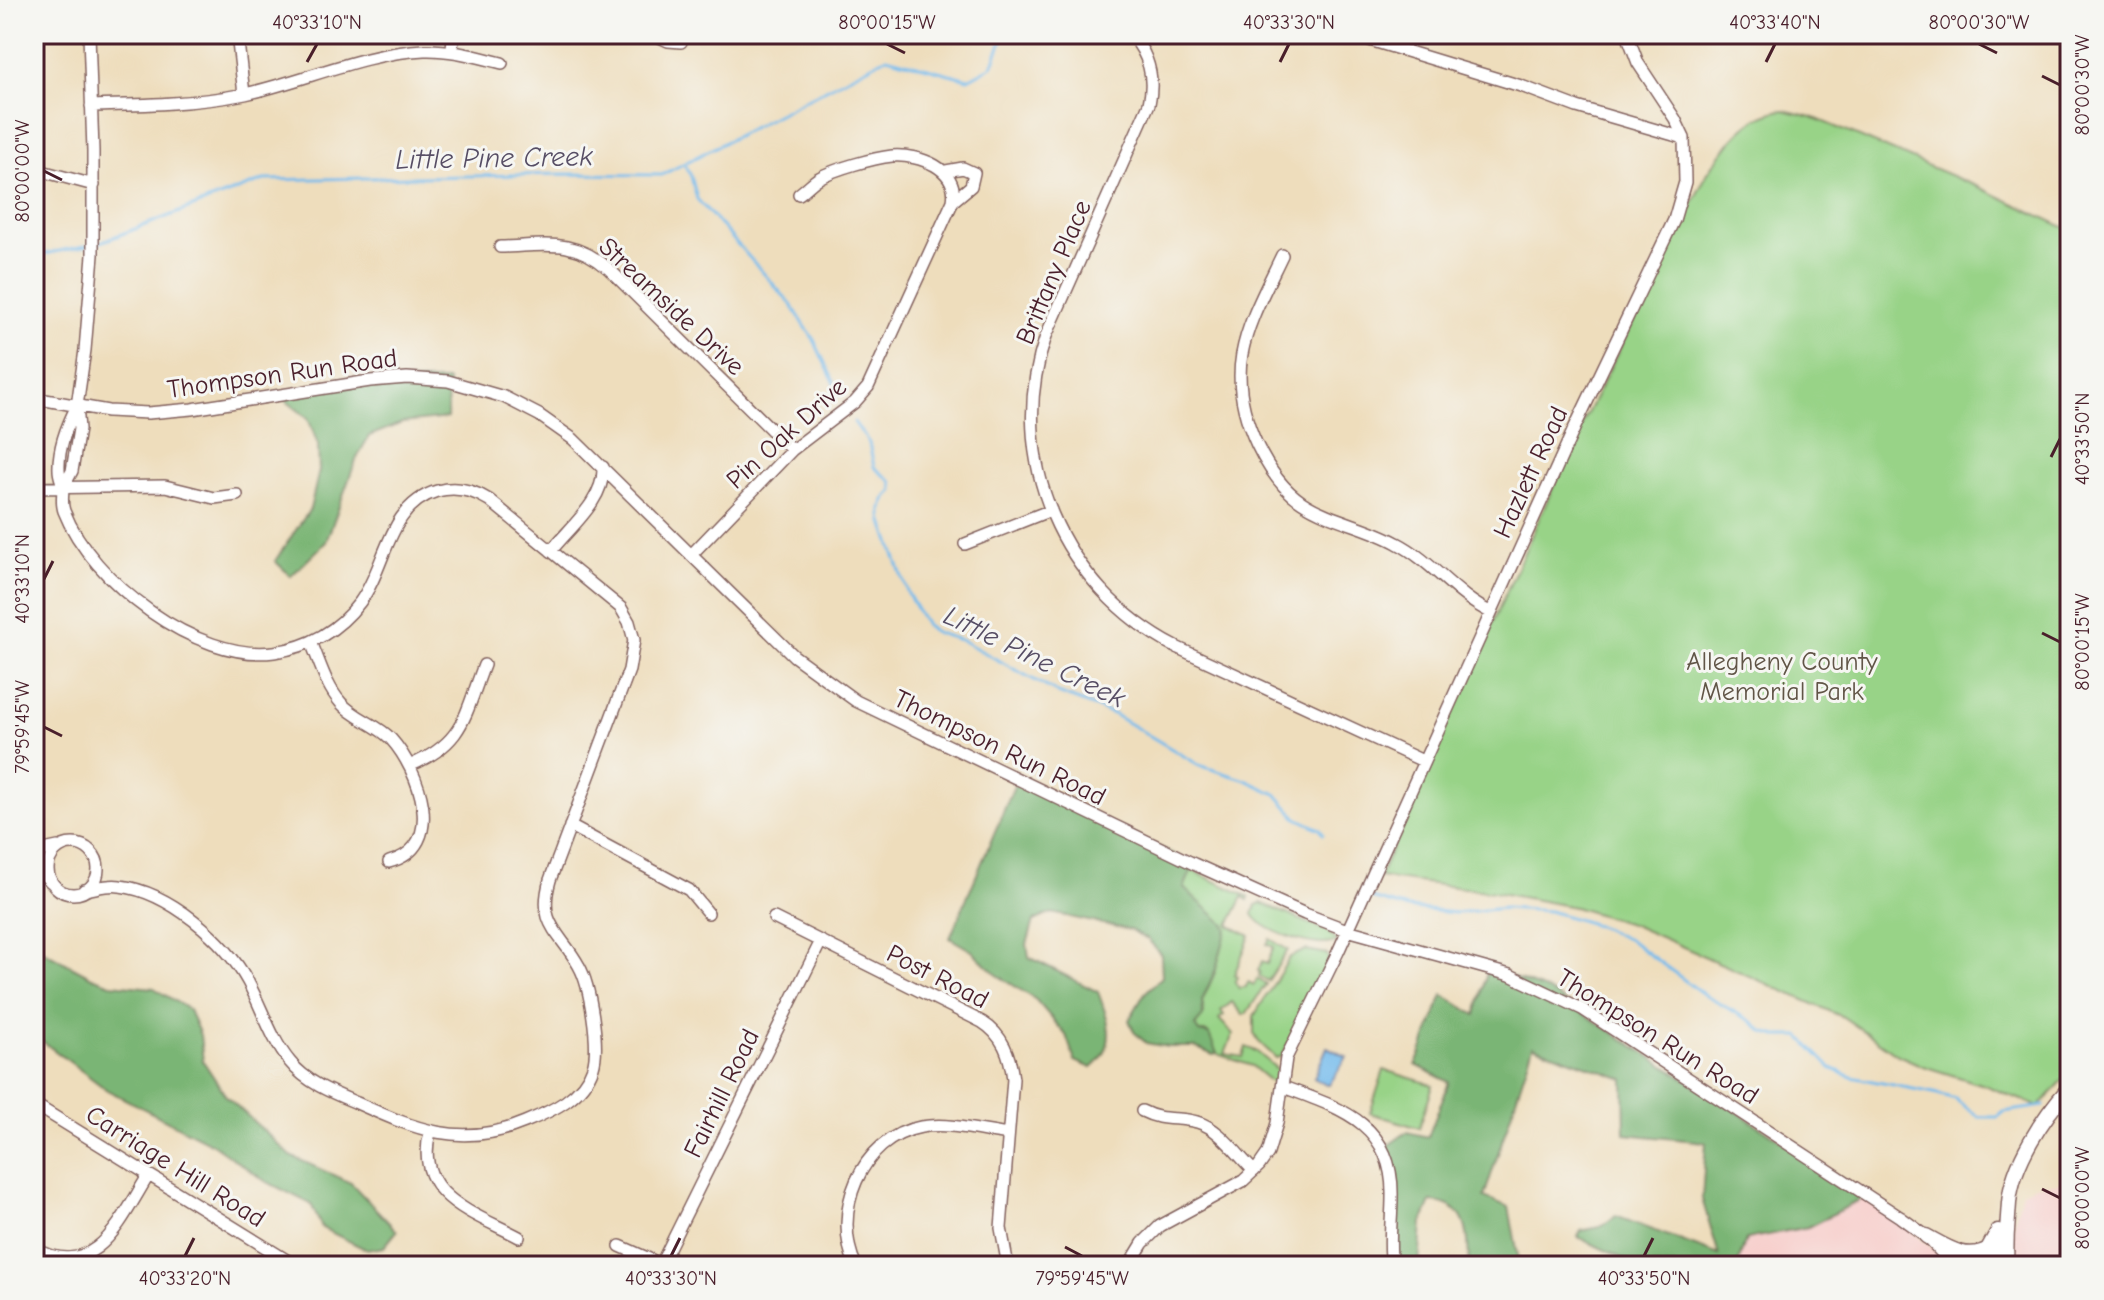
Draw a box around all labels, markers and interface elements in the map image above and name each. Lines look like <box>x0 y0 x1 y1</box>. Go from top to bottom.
text: 40°33'10"N <box>272 11 362 34</box>
text: 80°00'15"W <box>838 11 936 34</box>
text: 40°33'30"N <box>1243 11 1335 34</box>
text: 40°33'40"N <box>1729 11 1821 34</box>
text: 80°00'30"W <box>1929 11 2030 34</box>
text: 80°00'30"W <box>2071 34 2094 135</box>
text: 80°00'00"W <box>11 119 34 222</box>
water label: Little Pine Creek <box>395 140 593 176</box>
street label: Brittany Place <box>1010 196 1098 349</box>
street label: Streamside Drive <box>592 232 750 382</box>
street label: Thompson Run Road <box>165 343 399 405</box>
street label: Pin Oak Drive <box>721 372 853 495</box>
text: 40°33'50"N <box>2071 393 2094 485</box>
street label: Hazlett Road <box>1487 402 1574 543</box>
text: 40°33'10"N <box>11 534 34 624</box>
text: 80°00'15"W <box>2071 593 2094 691</box>
water label: Little Pine Creek <box>939 599 1131 715</box>
park label: Allegheny County Memorial Park <box>1686 647 1878 707</box>
text: 79°59'45"W <box>11 679 34 774</box>
street label: Thompson Run Road <box>889 684 1110 812</box>
street label: Post Road <box>882 939 993 1015</box>
street label: Thompson Run Road <box>1551 963 1764 1111</box>
street label: Fairhill Road <box>678 1024 766 1163</box>
street label: Carriage Hill Road <box>80 1100 271 1234</box>
text: 80°00'00"W <box>2071 1146 2094 1249</box>
text: 40°33'20"N <box>139 1267 231 1290</box>
text: 40°33'30"N <box>625 1267 717 1290</box>
text: 79°59'45"W <box>1035 1267 1130 1290</box>
text: 40°33'50"N <box>1598 1267 1690 1290</box>

